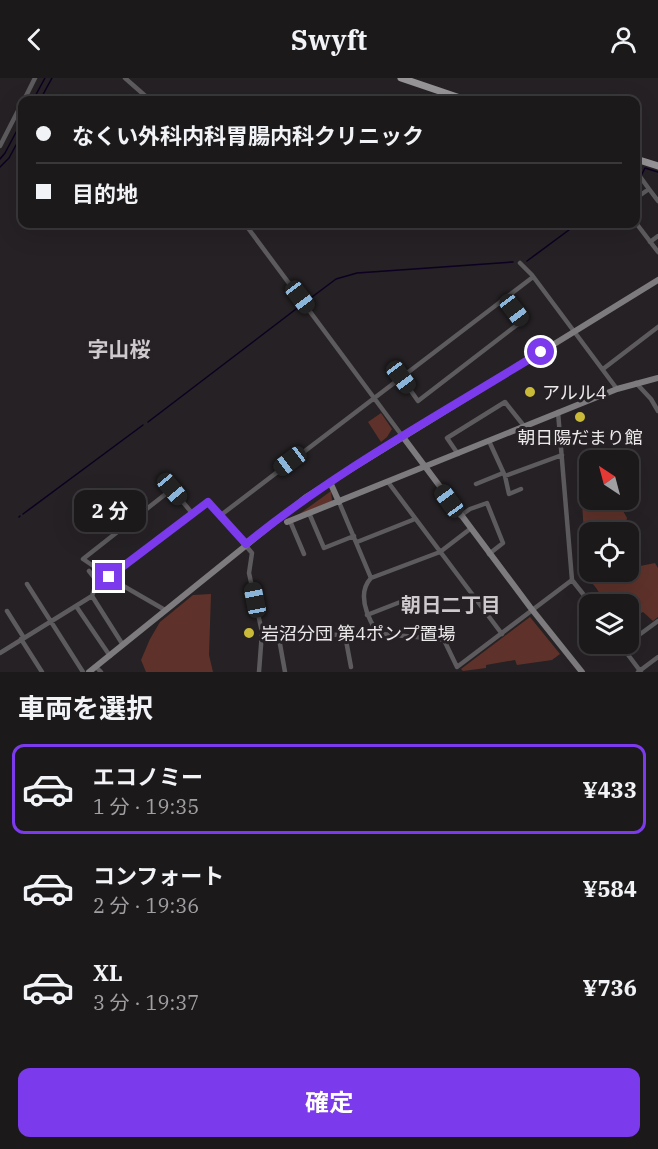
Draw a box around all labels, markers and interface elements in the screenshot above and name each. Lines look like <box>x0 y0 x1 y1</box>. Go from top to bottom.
text: Swyft <box>291 22 367 57</box>
icon: back <box>18 23 51 56</box>
icon: person <box>607 23 640 56</box>
text: なくい外科内科胃腸内科クリニック <box>72 121 424 150</box>
text: 目的地 <box>72 179 138 208</box>
car <box>282 277 318 317</box>
car <box>496 290 532 330</box>
district label: 字山桜 <box>88 335 151 363</box>
route start <box>527 338 554 365</box>
car <box>383 357 419 397</box>
place label: アルル4 <box>542 381 607 404</box>
marker: アルル4 <box>523 385 537 399</box>
marker: 朝日陽だまり館 <box>573 410 587 424</box>
place label: 朝日陽だまり館 <box>517 426 643 449</box>
car <box>270 443 310 479</box>
north arrow <box>579 450 639 510</box>
map controls <box>579 450 639 654</box>
car <box>154 469 190 509</box>
car <box>431 481 467 521</box>
callout: 2 分 <box>73 490 145 532</box>
text: 2 分 <box>92 497 128 524</box>
button: locate <box>579 522 639 582</box>
route end <box>95 563 122 590</box>
car <box>243 581 267 619</box>
district label: 朝日二丁目 <box>401 591 501 618</box>
button: layers <box>579 594 639 654</box>
place label: 岩沼分団 第4ポンプ置場 <box>261 622 455 645</box>
marker: 岩沼分団 第4ポンプ置場 <box>242 626 256 640</box>
text: 車両を選択 <box>18 690 153 725</box>
icon: car <box>21 762 75 816</box>
text: エコノミー <box>93 762 203 791</box>
text: ¥433 <box>582 775 637 804</box>
text: 1 分 · 19:35 <box>93 793 199 820</box>
icon: car <box>21 861 75 915</box>
text: コンフォート <box>93 861 224 890</box>
text: ¥584 <box>582 874 637 903</box>
text: 2 分 · 19:36 <box>93 892 199 919</box>
text: XL <box>93 958 123 987</box>
icon: car <box>21 960 75 1014</box>
text: ¥736 <box>582 973 637 1002</box>
text: 3 分 · 19:37 <box>93 989 199 1016</box>
button: 確定 <box>18 1068 640 1137</box>

